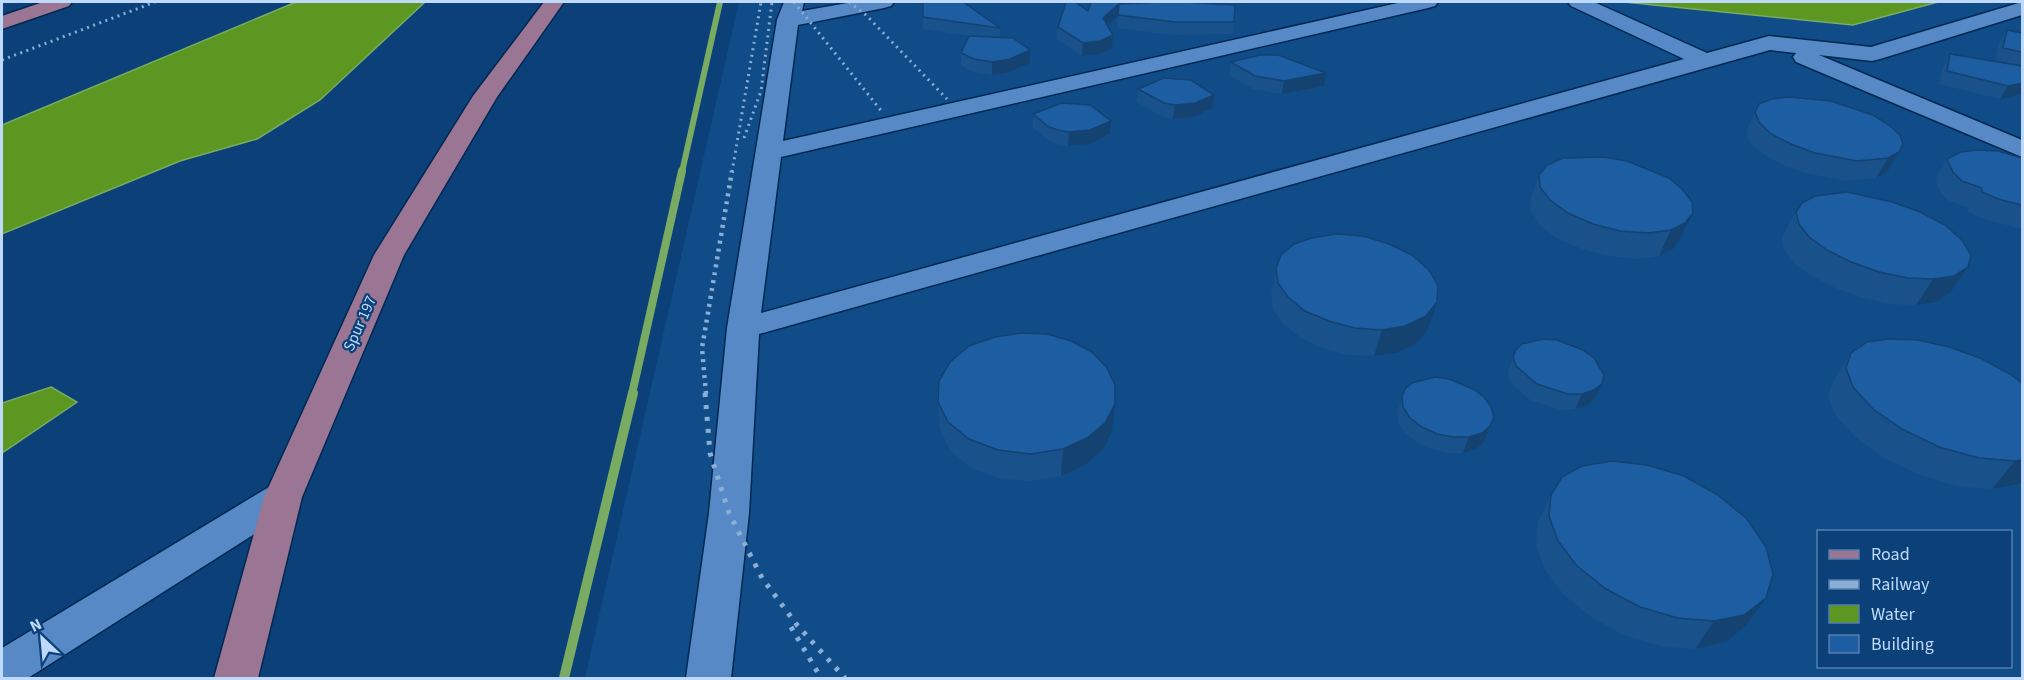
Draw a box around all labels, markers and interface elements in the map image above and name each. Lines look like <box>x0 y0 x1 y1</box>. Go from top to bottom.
street label: Spur 197 <box>338 292 382 355</box>
legend <box>1817 530 2012 668</box>
text: Road <box>1871 542 1910 567</box>
text: Railway <box>1871 572 1930 597</box>
text: Water <box>1871 602 1915 627</box>
north arrow <box>12 608 72 668</box>
text: N <box>26 613 45 638</box>
text: Building <box>1871 632 1934 657</box>

